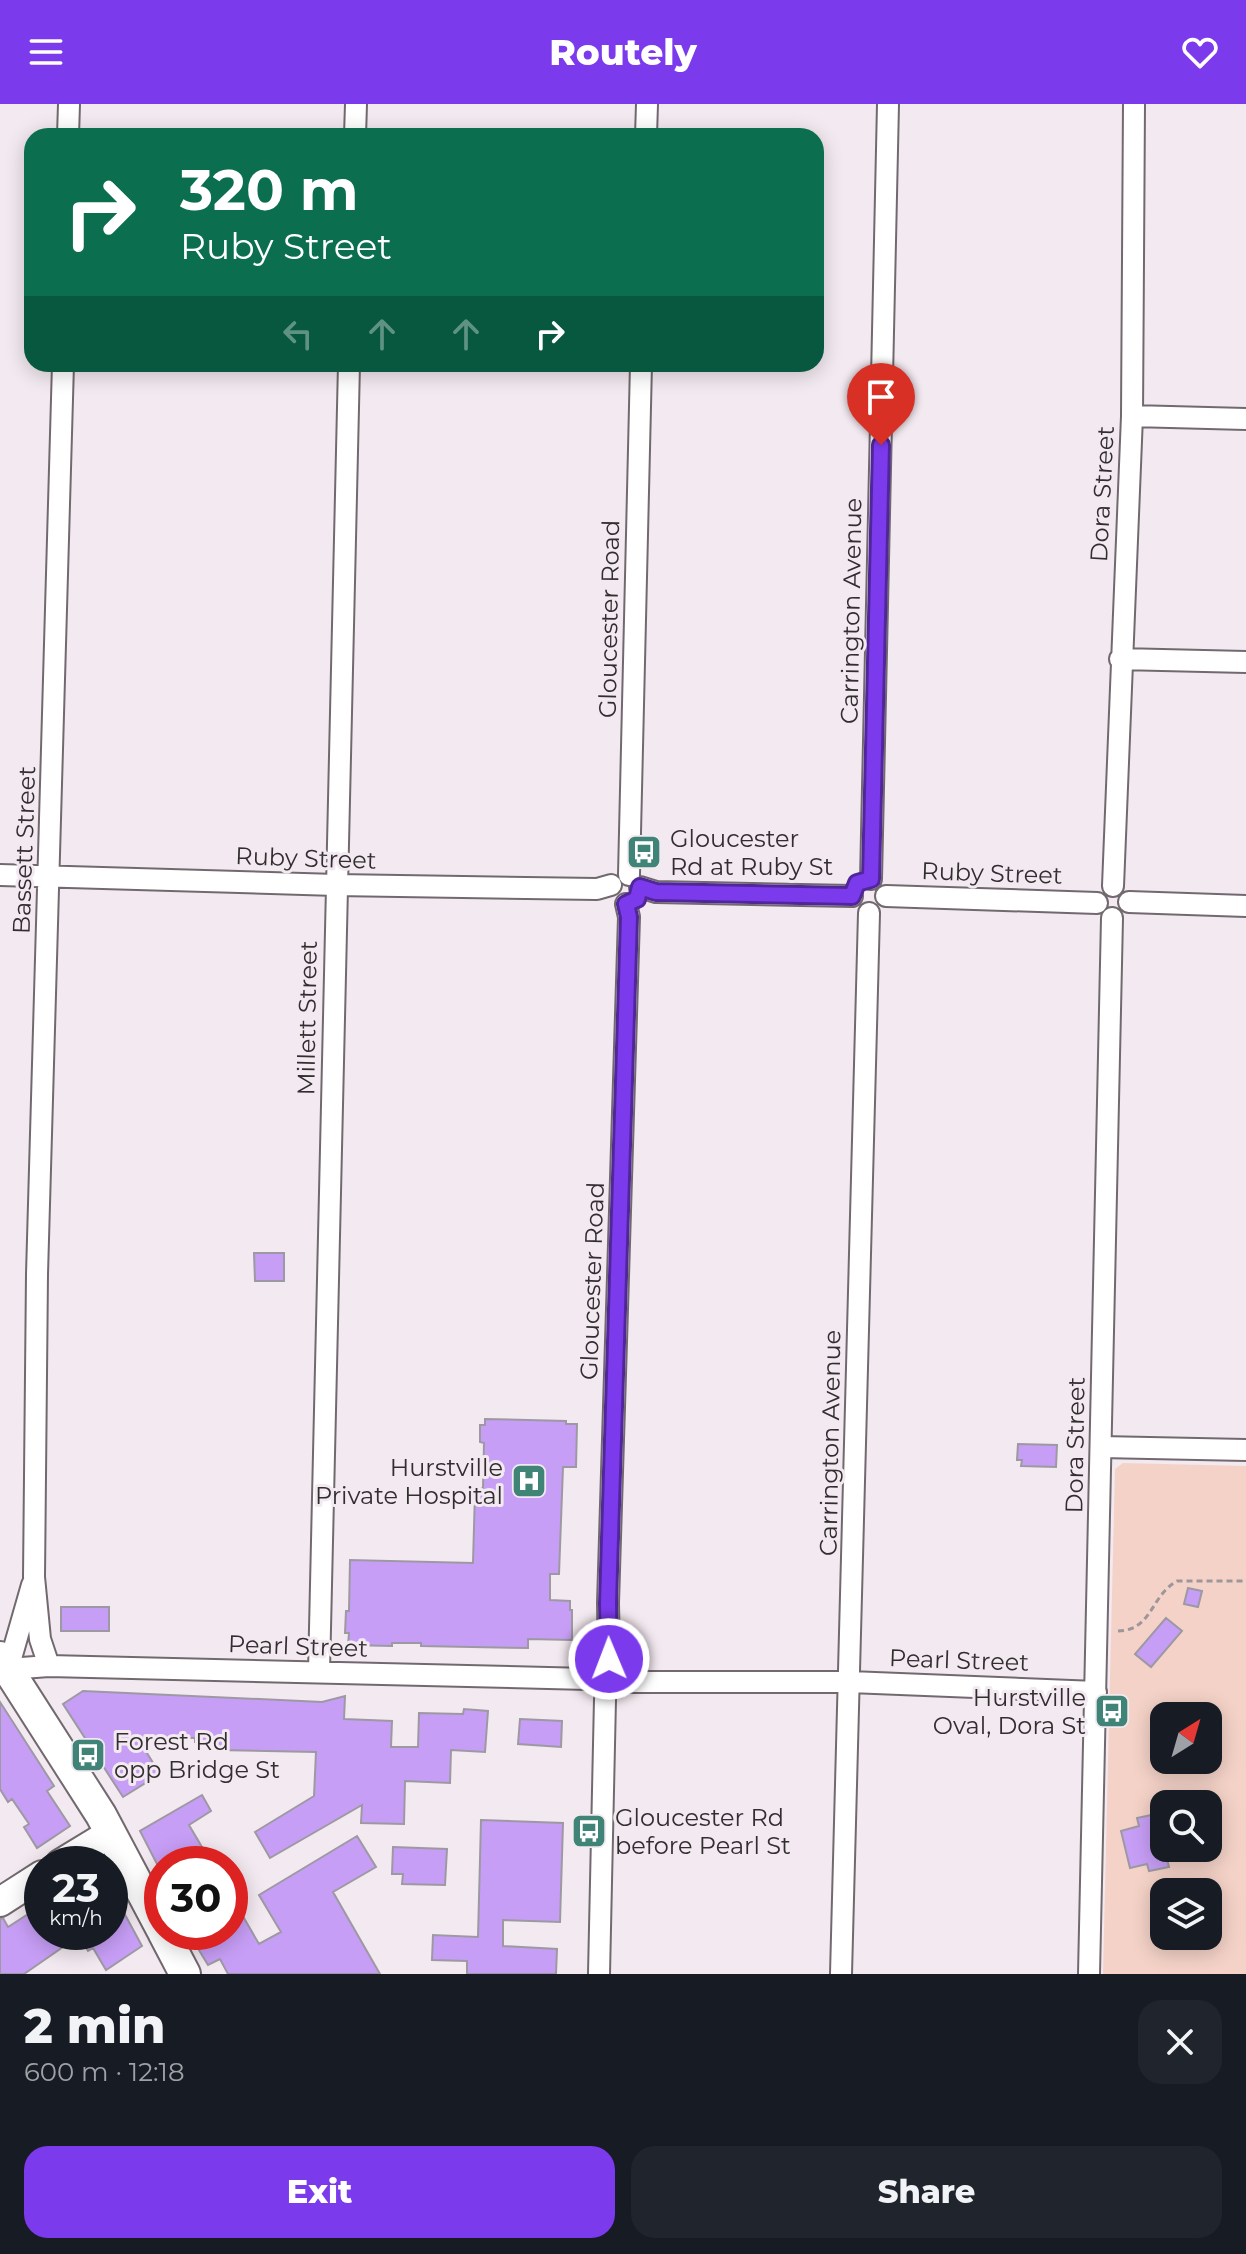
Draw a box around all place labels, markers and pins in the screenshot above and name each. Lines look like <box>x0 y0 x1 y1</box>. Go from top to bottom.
pin <box>847 363 915 445</box>
place label: Gloucester Rd at Ruby St <box>670 824 834 881</box>
bus stop icon: Gloucester Rd at Ruby St <box>625 833 663 871</box>
place label: Hurstville Private Hospital <box>315 1453 503 1510</box>
hospital icon: Hurstville Private Hospital <box>510 1462 548 1500</box>
place label: Hurstville Oval, Dora St <box>933 1683 1086 1740</box>
bus stop icon: Hurstville Oval, Dora St <box>1093 1692 1131 1730</box>
place label: Forest Rd opp Bridge St <box>114 1727 280 1784</box>
bus stop icon: Forest Rd opp Bridge St <box>69 1736 107 1774</box>
place label: Gloucester Rd before Pearl St <box>615 1803 791 1860</box>
bus stop icon: Gloucester Rd before Pearl St <box>570 1812 608 1850</box>

